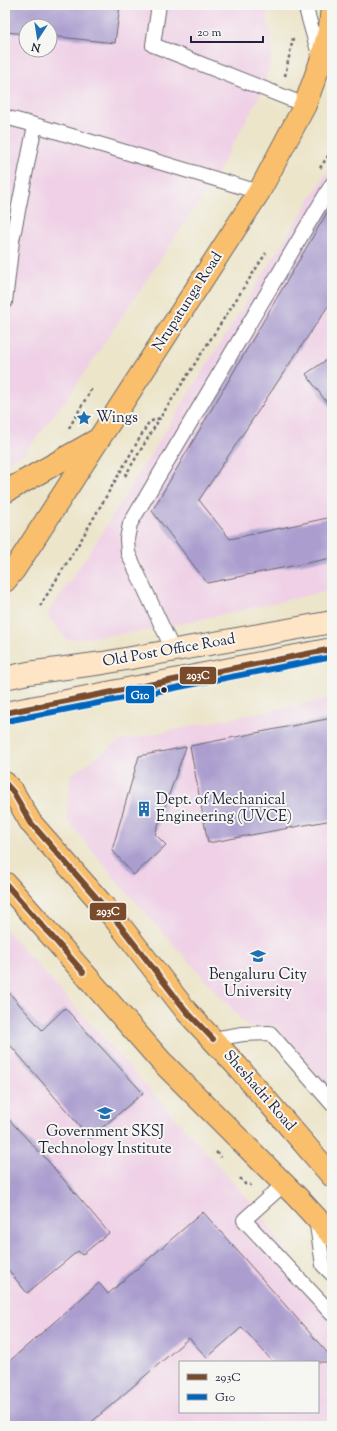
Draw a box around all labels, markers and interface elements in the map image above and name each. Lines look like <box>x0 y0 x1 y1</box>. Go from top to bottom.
north arrow <box>18 18 58 58</box>
scale bar <box>191 18 263 44</box>
text: 20 m <box>197 24 222 42</box>
text: N <box>30 38 43 56</box>
street label: Nrupatunga Road <box>148 248 228 356</box>
place label: Wings <box>96 408 138 429</box>
place icon: Wings <box>75 409 93 427</box>
street label: Old Post Office Road <box>101 629 237 673</box>
line badge: 293C <box>179 666 217 685</box>
text: 293C <box>186 668 210 684</box>
line badge: G10 <box>125 685 155 704</box>
unlabelled marker <box>159 685 169 695</box>
text: G10 <box>131 688 149 704</box>
place label: Dept. of Mechanical Engineering (UVCE) <box>156 790 292 828</box>
building icon: Dept. of Mechanical Engineering (UVCE) <box>135 800 153 818</box>
line badge: 293C <box>89 902 127 921</box>
text: 293C <box>96 904 120 920</box>
school or university icon: Bengaluru City University <box>249 947 267 965</box>
place label: Bengaluru City University <box>209 965 308 1003</box>
street label: Sheshadri Road <box>218 1046 300 1136</box>
school or university icon: Government SKSJ Technology Institute <box>96 1104 114 1122</box>
place label: Government SKSJ Technology Institute <box>38 1122 172 1160</box>
legend <box>179 1361 319 1413</box>
text: 293C <box>215 1369 241 1387</box>
text: G10 <box>215 1389 235 1407</box>

